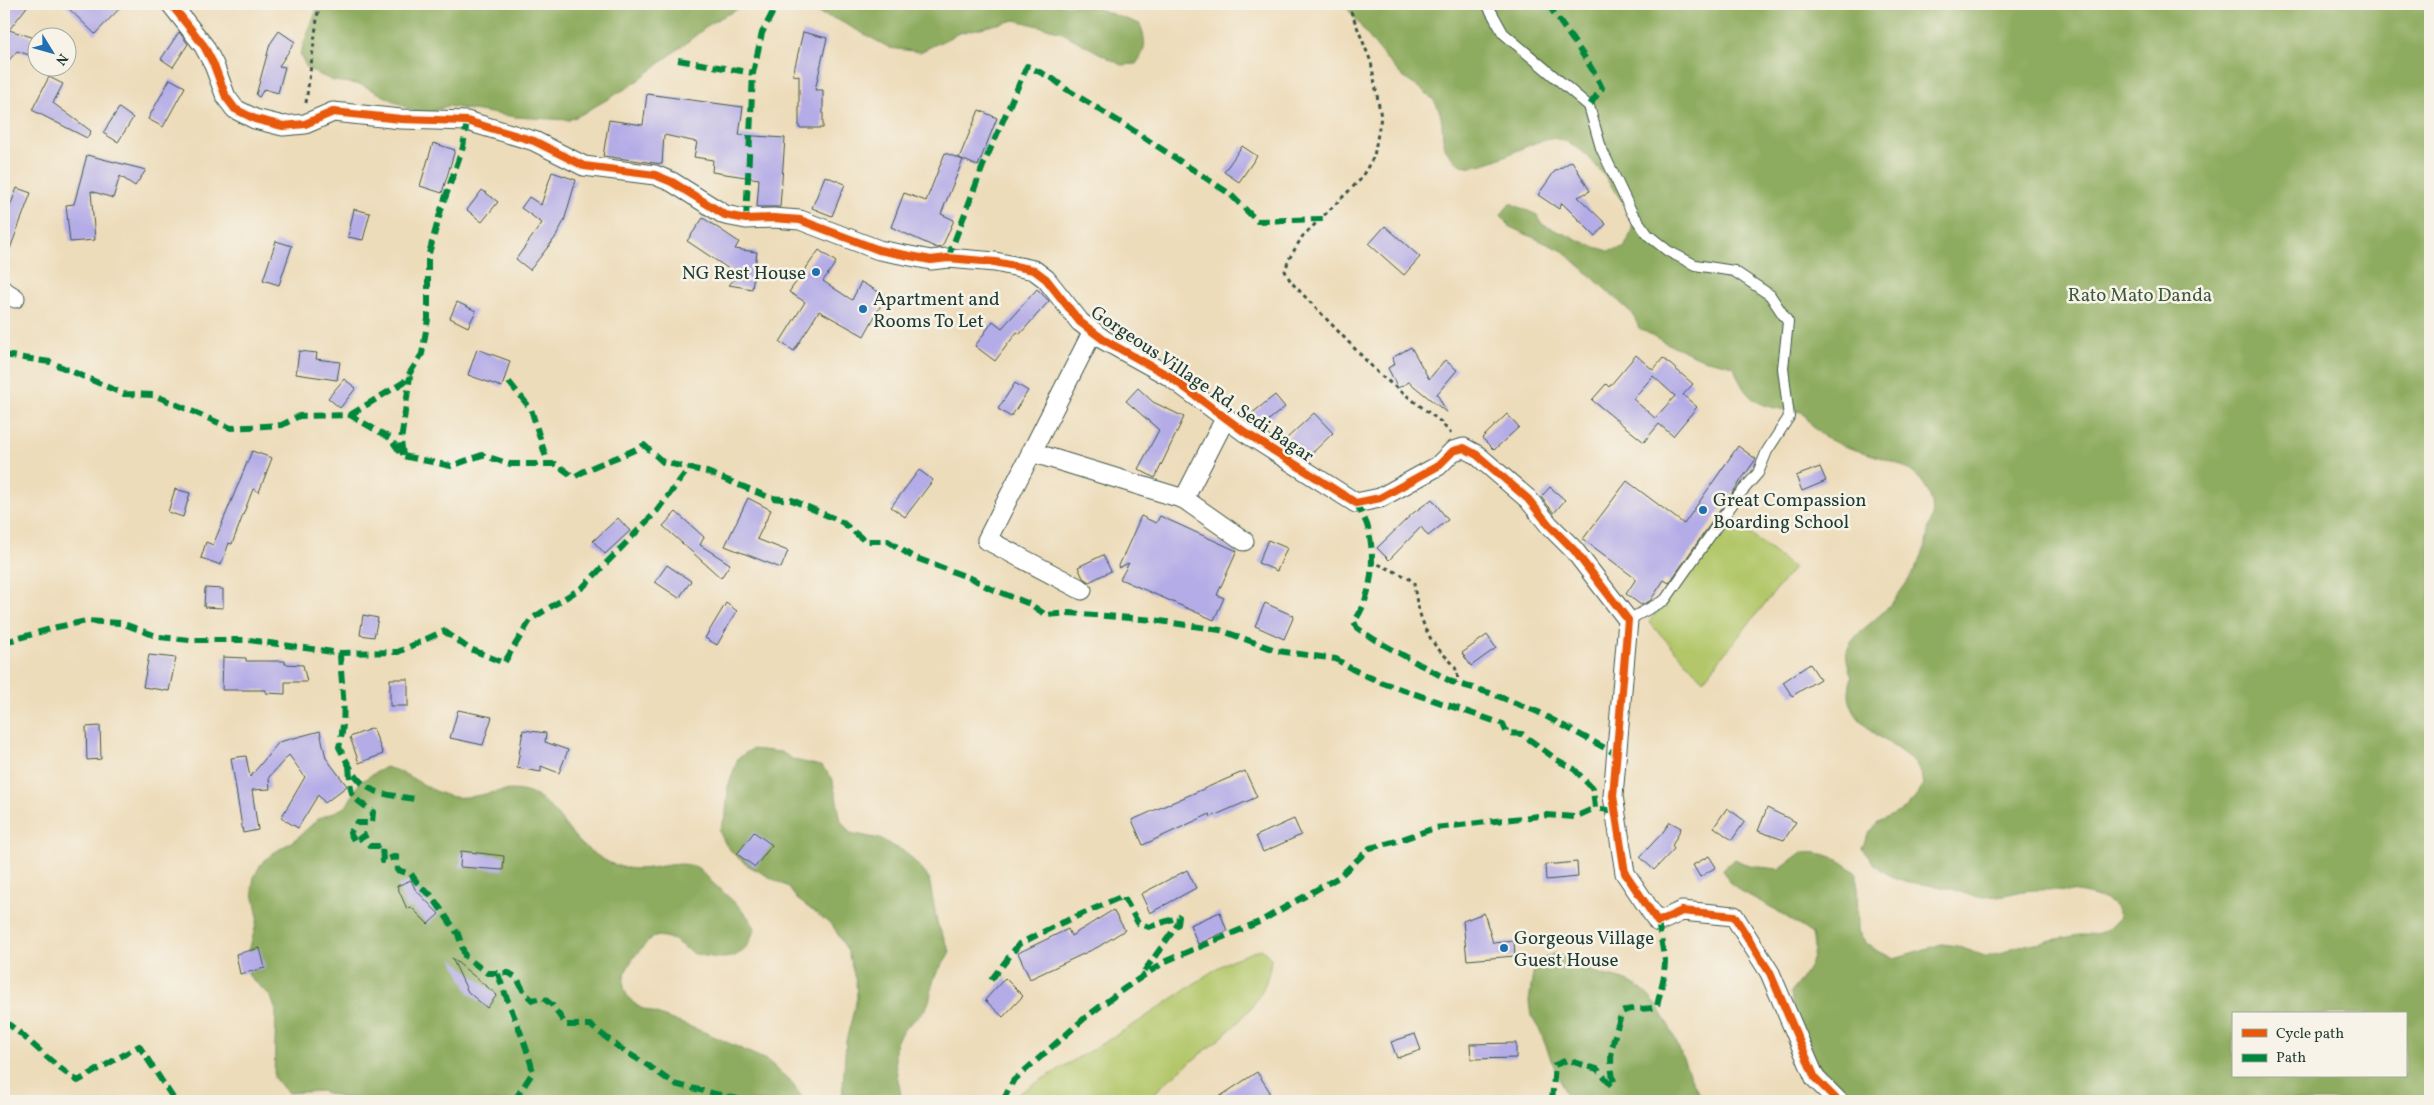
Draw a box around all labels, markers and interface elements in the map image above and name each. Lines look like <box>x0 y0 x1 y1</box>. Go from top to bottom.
north arrow <box>28 28 78 78</box>
text: N <box>51 49 72 69</box>
place label: NG Rest House <box>682 261 806 287</box>
marker: NG Rest House <box>810 266 822 278</box>
park label: Rato Mato Danda <box>2068 283 2212 309</box>
place label: Apartment and Rooms To Let <box>873 287 1000 335</box>
street label: Gorgeous Village Rd, Sedi Bagar <box>1085 300 1319 469</box>
marker: Apartment and Rooms To Let <box>857 303 869 315</box>
place label: Great Compassion Boarding School <box>1713 488 1867 536</box>
marker: Great Compassion Boarding School <box>1697 504 1709 516</box>
place label: Gorgeous Village Guest House <box>1514 926 1654 974</box>
marker: Gorgeous Village Guest House <box>1498 942 1510 954</box>
legend <box>2232 1012 2406 1078</box>
text: Cycle path <box>2276 1024 2344 1045</box>
text: Path <box>2276 1048 2306 1069</box>

